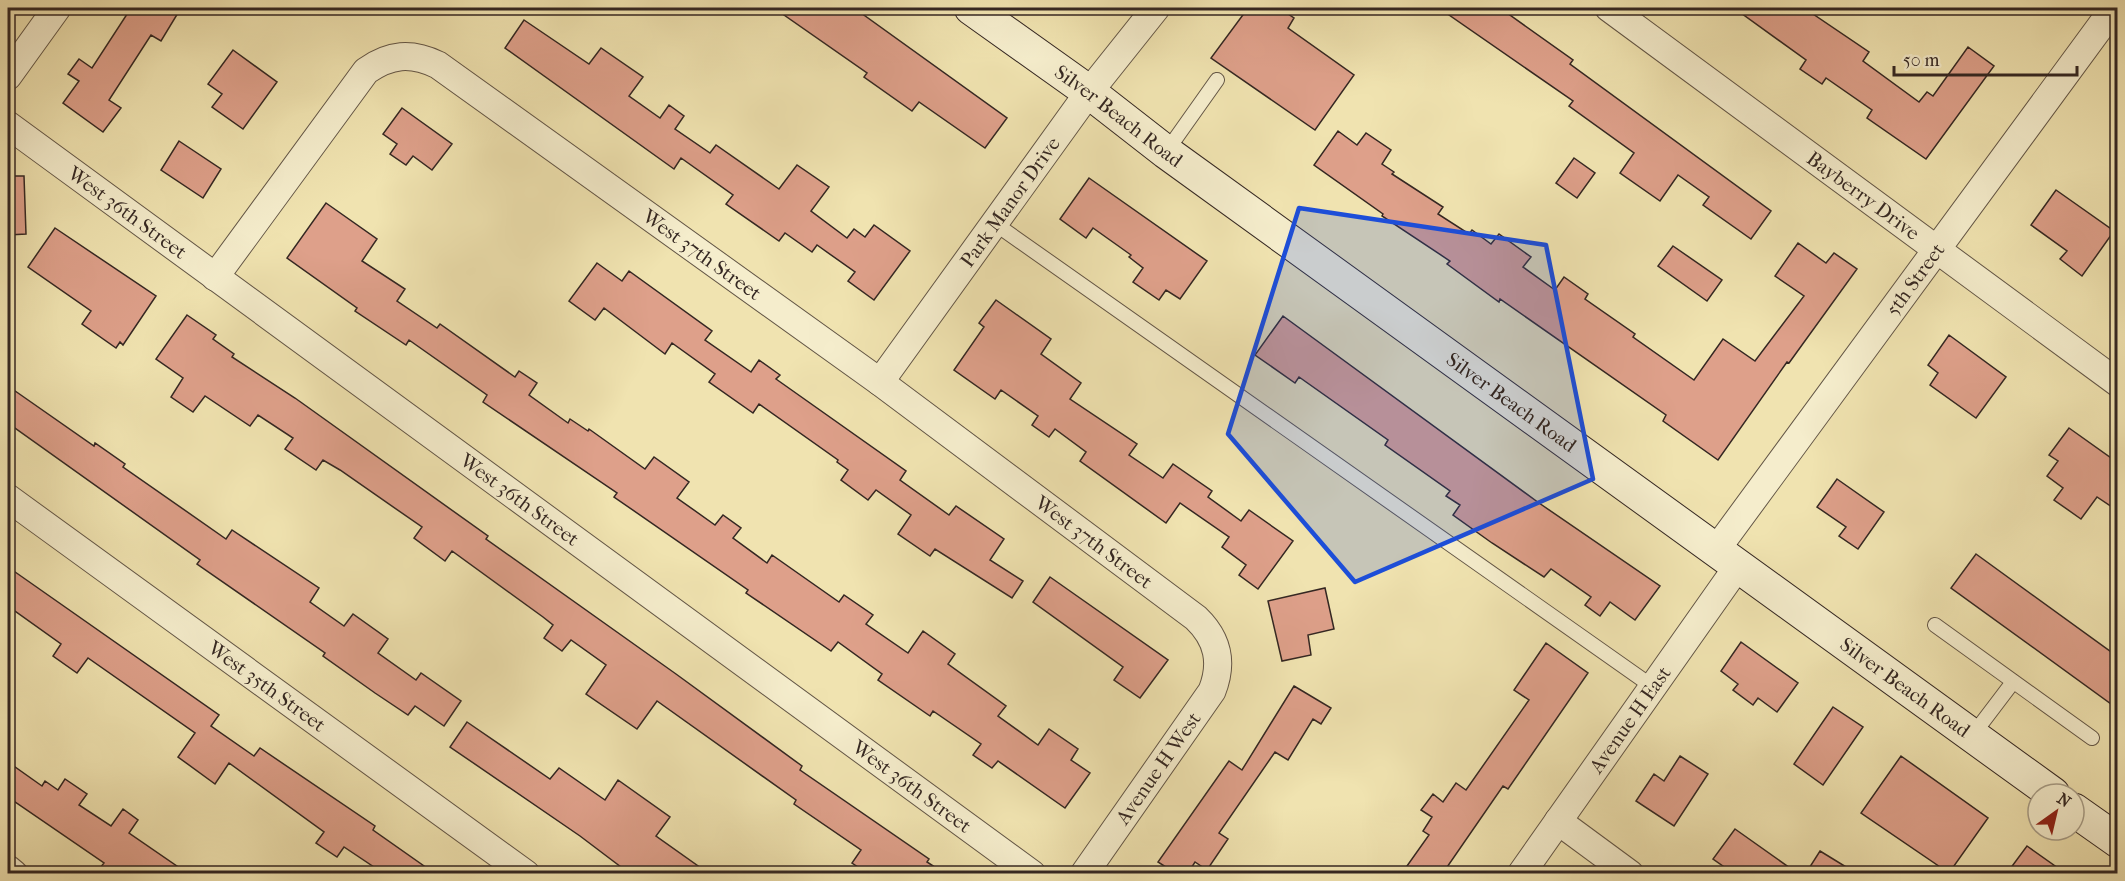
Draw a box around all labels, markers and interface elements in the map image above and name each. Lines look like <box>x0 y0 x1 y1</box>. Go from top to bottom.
scale bar <box>1894 39 2077 77</box>
text: 50 m <box>1903 50 1940 71</box>
street label: Silver Beach Road <box>1050 60 1188 173</box>
street label: Park Manor Drive <box>956 133 1065 272</box>
street label: Bayberry Drive <box>1802 147 1924 245</box>
street label: West 36th Street <box>62 161 191 264</box>
street label: West 37th Street <box>637 204 766 305</box>
street label: 5th Street <box>1881 239 1949 320</box>
street label: Silver Beach Road <box>1442 348 1582 458</box>
street label: West 36th Street <box>455 448 583 551</box>
street label: West 37th Street <box>1030 490 1157 593</box>
street label: Silver Beach Road <box>1835 633 1975 743</box>
street label: West 35th Street <box>203 636 330 737</box>
street label: Avenue H East <box>1584 662 1676 778</box>
street label: Avenue H West <box>1111 708 1206 830</box>
street label: West 36th Street <box>847 735 976 838</box>
north arrow <box>2026 782 2086 842</box>
text: N <box>2054 789 2075 812</box>

